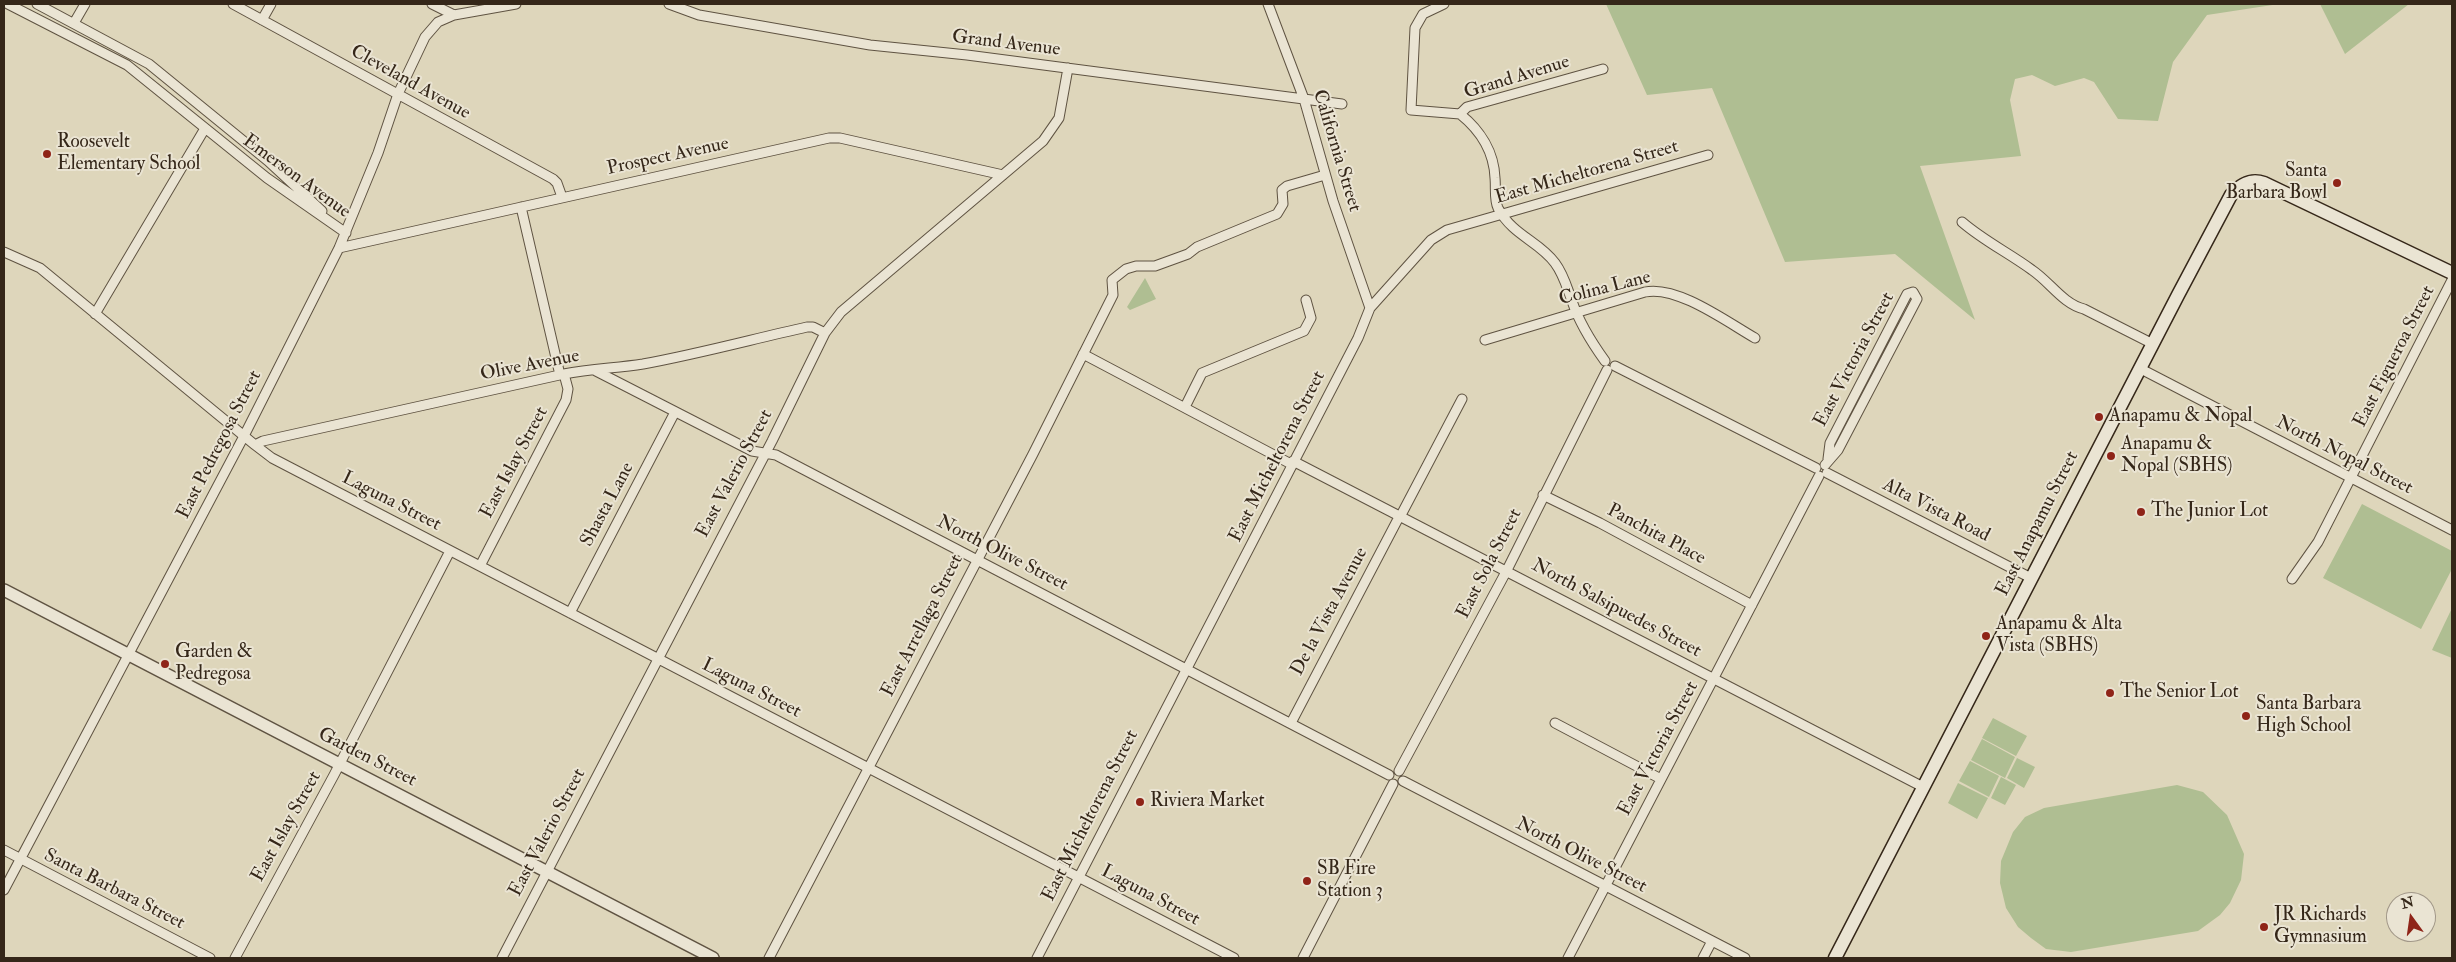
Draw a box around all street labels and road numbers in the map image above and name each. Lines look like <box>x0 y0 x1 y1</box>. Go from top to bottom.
street label: Grand Avenue <box>951 26 1061 62</box>
street label: Cleveland Avenue <box>346 41 474 125</box>
street label: Grand Avenue <box>1462 51 1572 105</box>
street label: California Street <box>1307 87 1365 215</box>
street label: Emerson Avenue <box>238 130 354 224</box>
street label: Prospect Avenue <box>605 133 731 181</box>
street label: East Micheltorena Street <box>1493 136 1681 210</box>
street label: Colina Lane <box>1557 267 1653 311</box>
street label: East Figueroa Street <box>2349 282 2441 432</box>
street label: East Victoria Street <box>1810 289 1900 431</box>
street label: Olive Avenue <box>479 345 581 387</box>
street label: East Pedregosa Street <box>173 367 267 523</box>
street label: East Micheltorena Street <box>1225 367 1331 547</box>
street label: East Islay Street <box>476 403 554 523</box>
street label: East Valerio Street <box>692 406 778 542</box>
street label: North Nopal Street <box>2272 412 2416 500</box>
street label: East Anapamu Street <box>1992 448 2084 600</box>
street label: Shasta Lane <box>576 459 640 551</box>
street label: Laguna Street <box>338 467 444 537</box>
street label: Alta Vista Road <box>1879 474 1993 548</box>
street label: Panchita Place <box>1603 500 1709 570</box>
street label: East Sola Street <box>1453 505 1527 623</box>
street label: North Olive Street <box>933 511 1071 597</box>
street label: De la Vista Avenue <box>1287 544 1373 680</box>
street label: East Arrellaga Street <box>877 551 969 701</box>
street label: North Salsipuedes Street <box>1527 555 1705 663</box>
street label: Laguna Street <box>698 654 804 724</box>
street label: East Victoria Street <box>1614 678 1704 820</box>
street label: Garden Street <box>314 723 420 793</box>
street label: East Micheltorena Street <box>1038 726 1144 906</box>
street label: East Valerio Street <box>505 765 591 901</box>
street label: East Islay Street <box>247 768 327 886</box>
street label: North Olive Street <box>1512 813 1650 899</box>
street label: Santa Barbara Street <box>40 845 188 935</box>
street label: Laguna Street <box>1097 861 1203 931</box>

